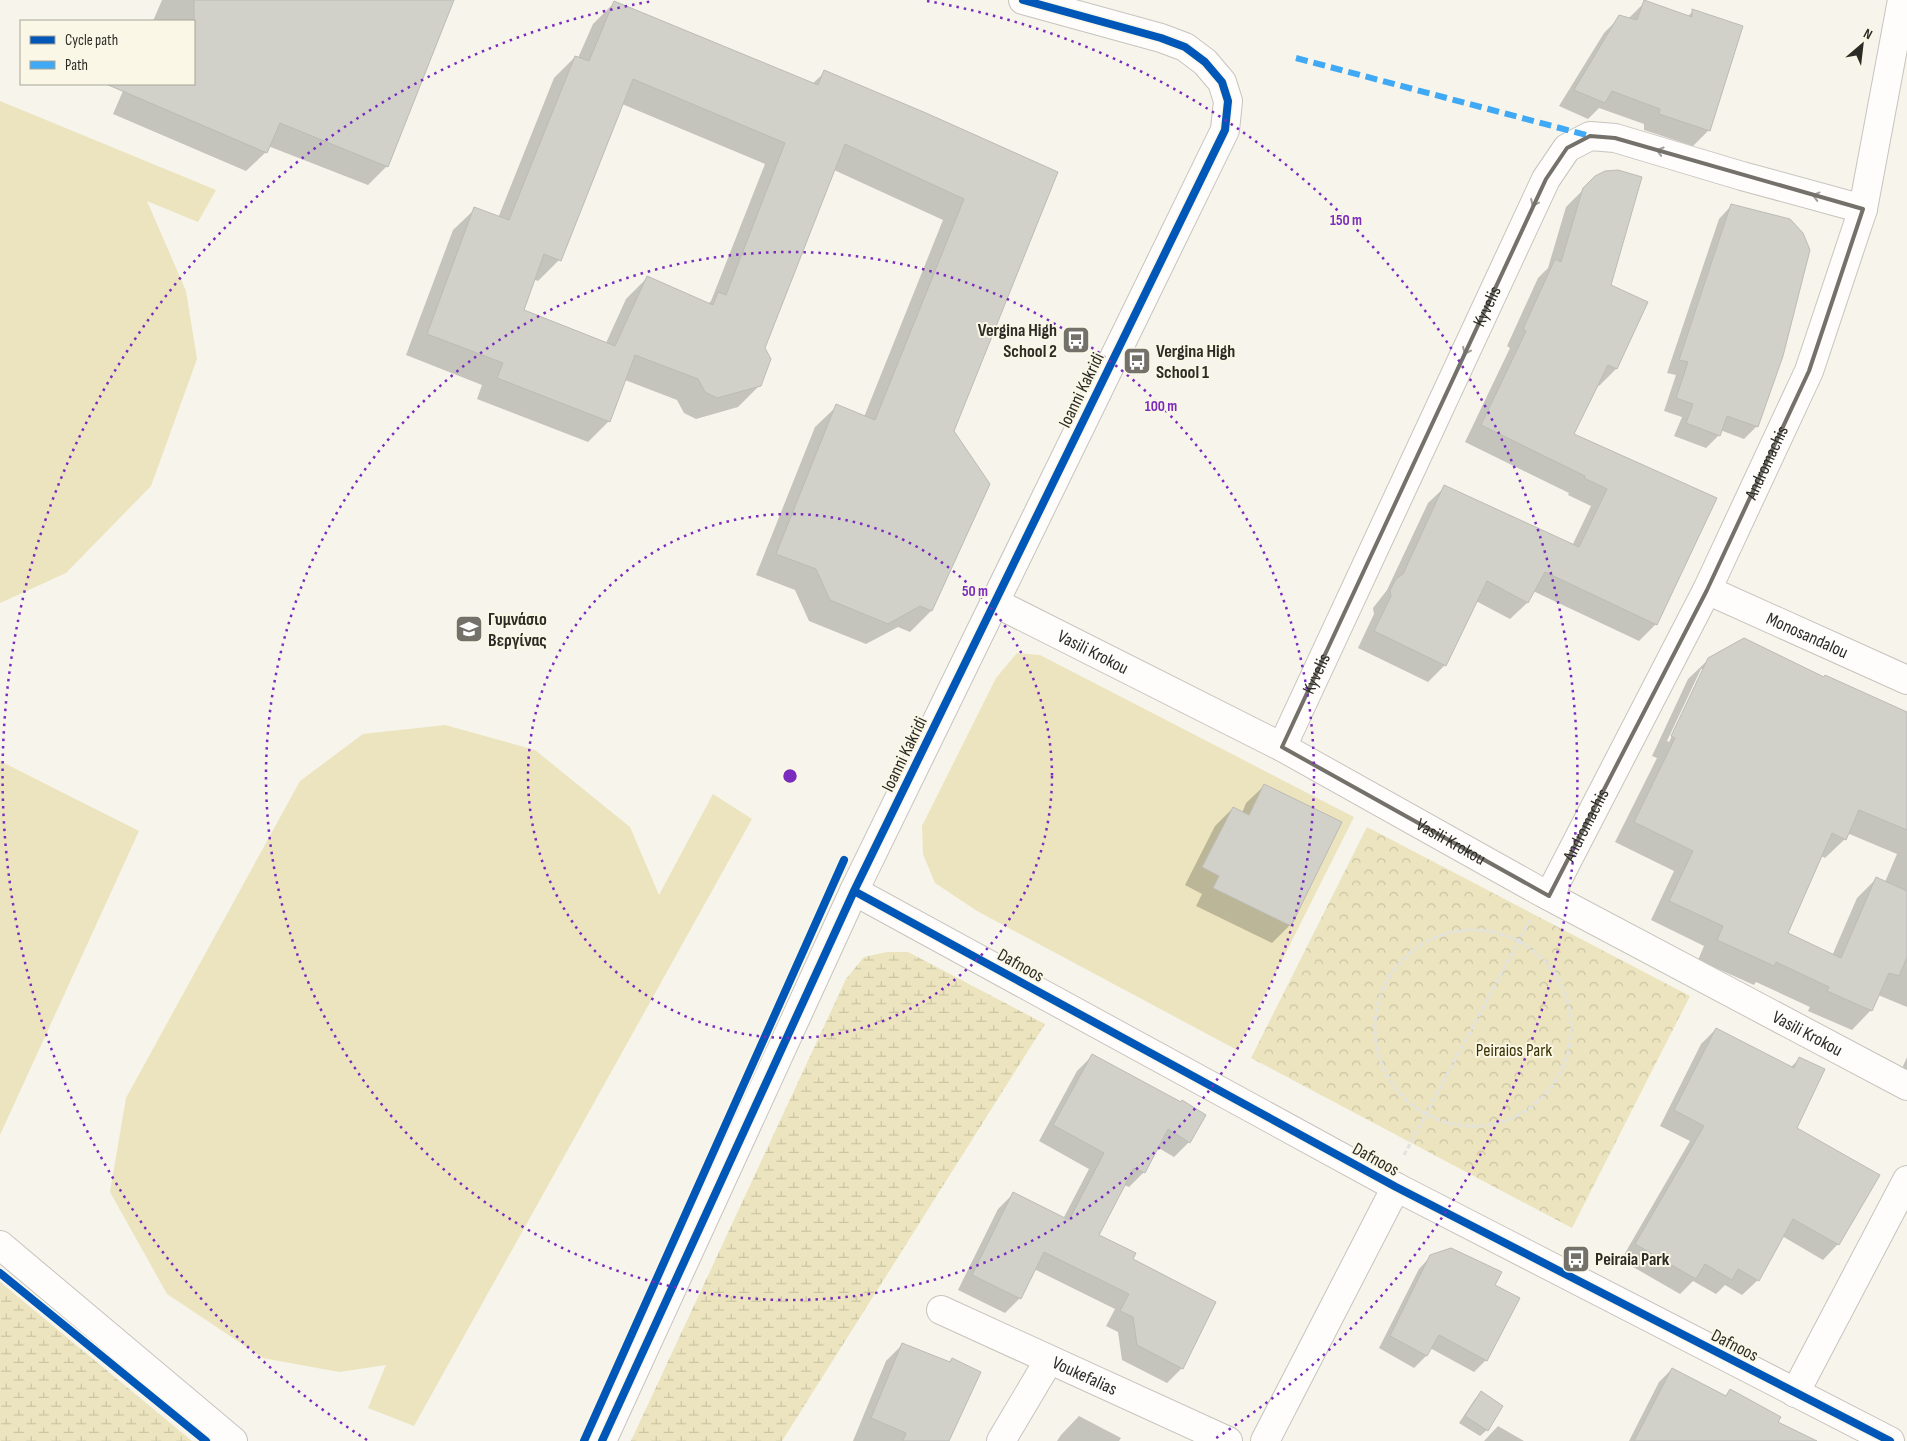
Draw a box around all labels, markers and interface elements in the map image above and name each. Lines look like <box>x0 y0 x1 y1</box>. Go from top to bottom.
legend <box>20 20 195 85</box>
north arrow <box>1837 20 1887 70</box>
text: N <box>1861 25 1875 43</box>
text: Cycle path <box>65 31 118 50</box>
text: Path <box>65 56 88 75</box>
one-way arrow <box>1656 147 1664 157</box>
one-way arrow <box>1812 192 1820 202</box>
one-way arrow <box>1531 198 1541 207</box>
text: 150 m <box>1330 211 1362 230</box>
street label: Kyvelis <box>1469 283 1506 330</box>
place label: Vergina High School 2 <box>978 320 1057 362</box>
bus stop icon: Vergina High School 2 <box>1061 325 1091 355</box>
place label: Vergina High School 1 <box>1156 341 1235 383</box>
bus stop icon: Vergina High School 1 <box>1122 346 1152 376</box>
one-way arrow <box>1462 346 1472 355</box>
street label: Ioanni Kakridi <box>1054 349 1109 431</box>
text: 100 m <box>1145 397 1177 416</box>
street label: Andromachis <box>1740 423 1793 504</box>
text: 50 m <box>962 582 988 601</box>
street label: Monosandalou <box>1763 608 1851 663</box>
place label: Γυμνάσιο Βεργίνας <box>488 609 547 651</box>
school or university icon: Γυμνάσιο Βεργίνας <box>454 614 484 644</box>
street label: Vasili Krokou <box>1054 626 1132 679</box>
street label: Kyvelis <box>1298 650 1335 697</box>
street label: Ioanni Kakridi <box>877 713 932 795</box>
centre of rings <box>781 767 799 785</box>
street label: Andromachis <box>1558 785 1614 866</box>
street label: Vasili Krokou <box>1412 814 1489 870</box>
street label: Dafnoos <box>994 944 1048 987</box>
street label: Vasili Krokou <box>1769 1007 1846 1061</box>
park label: Peiraios Park <box>1476 1040 1552 1061</box>
street label: Dafnoos <box>1349 1138 1403 1181</box>
bus stop icon: Peiraia Park <box>1561 1244 1591 1274</box>
place label: Peiraia Park <box>1595 1249 1670 1270</box>
street label: Dafnoos <box>1708 1325 1762 1366</box>
street label: Voukefalias <box>1049 1352 1120 1400</box>

